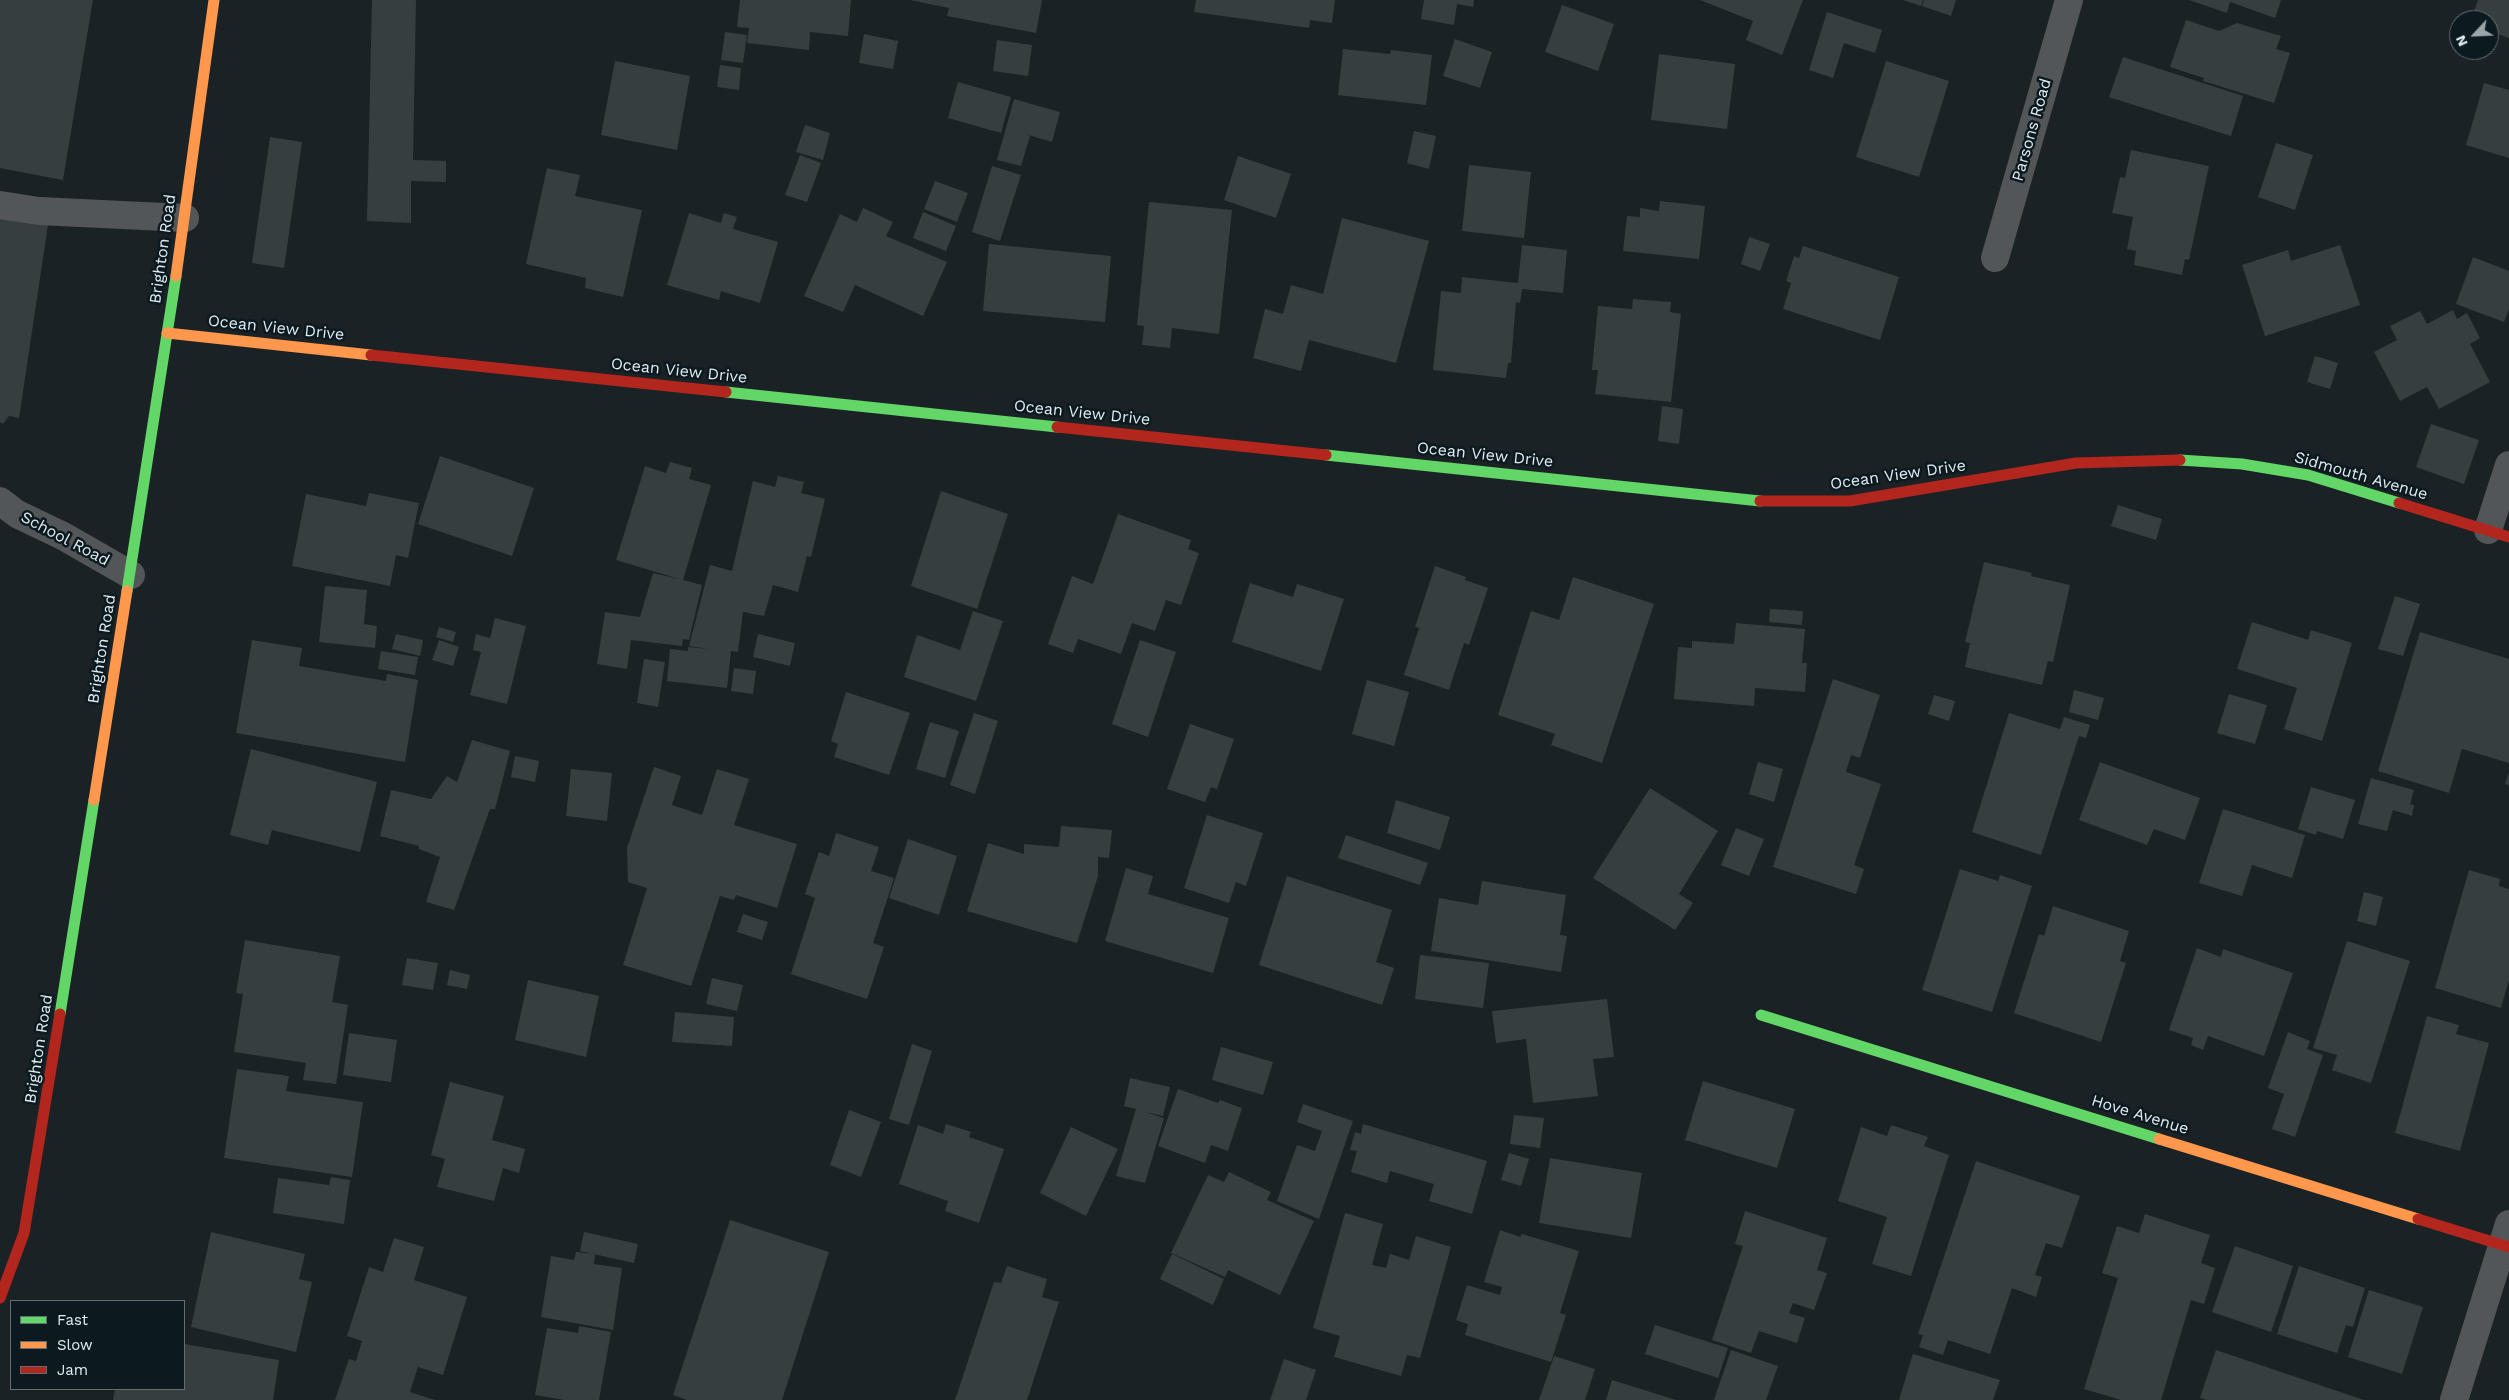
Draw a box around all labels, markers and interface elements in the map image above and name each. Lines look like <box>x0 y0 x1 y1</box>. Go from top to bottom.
north arrow <box>2449 10 2499 60</box>
text: N <box>2452 33 2471 49</box>
street label: Parsons Road <box>2008 76 2056 184</box>
street label: Brighton Road <box>146 193 180 305</box>
street label: Ocean View Drive <box>207 311 345 345</box>
street label: Ocean View Drive <box>610 354 748 388</box>
street label: Ocean View Drive <box>1013 396 1151 430</box>
street label: Ocean View Drive <box>1416 438 1554 472</box>
street label: Sidmouth Avenue <box>2292 448 2430 504</box>
street label: Ocean View Drive <box>1829 456 1967 494</box>
street label: School Road <box>17 508 113 570</box>
street label: Brighton Road <box>84 593 120 705</box>
street label: Brighton Road <box>21 993 57 1105</box>
street label: Hove Avenue <box>2089 1091 2191 1139</box>
legend <box>10 1300 185 1390</box>
text: Fast <box>57 1311 88 1329</box>
text: Slow <box>57 1336 93 1354</box>
text: Jam <box>57 1361 88 1379</box>

